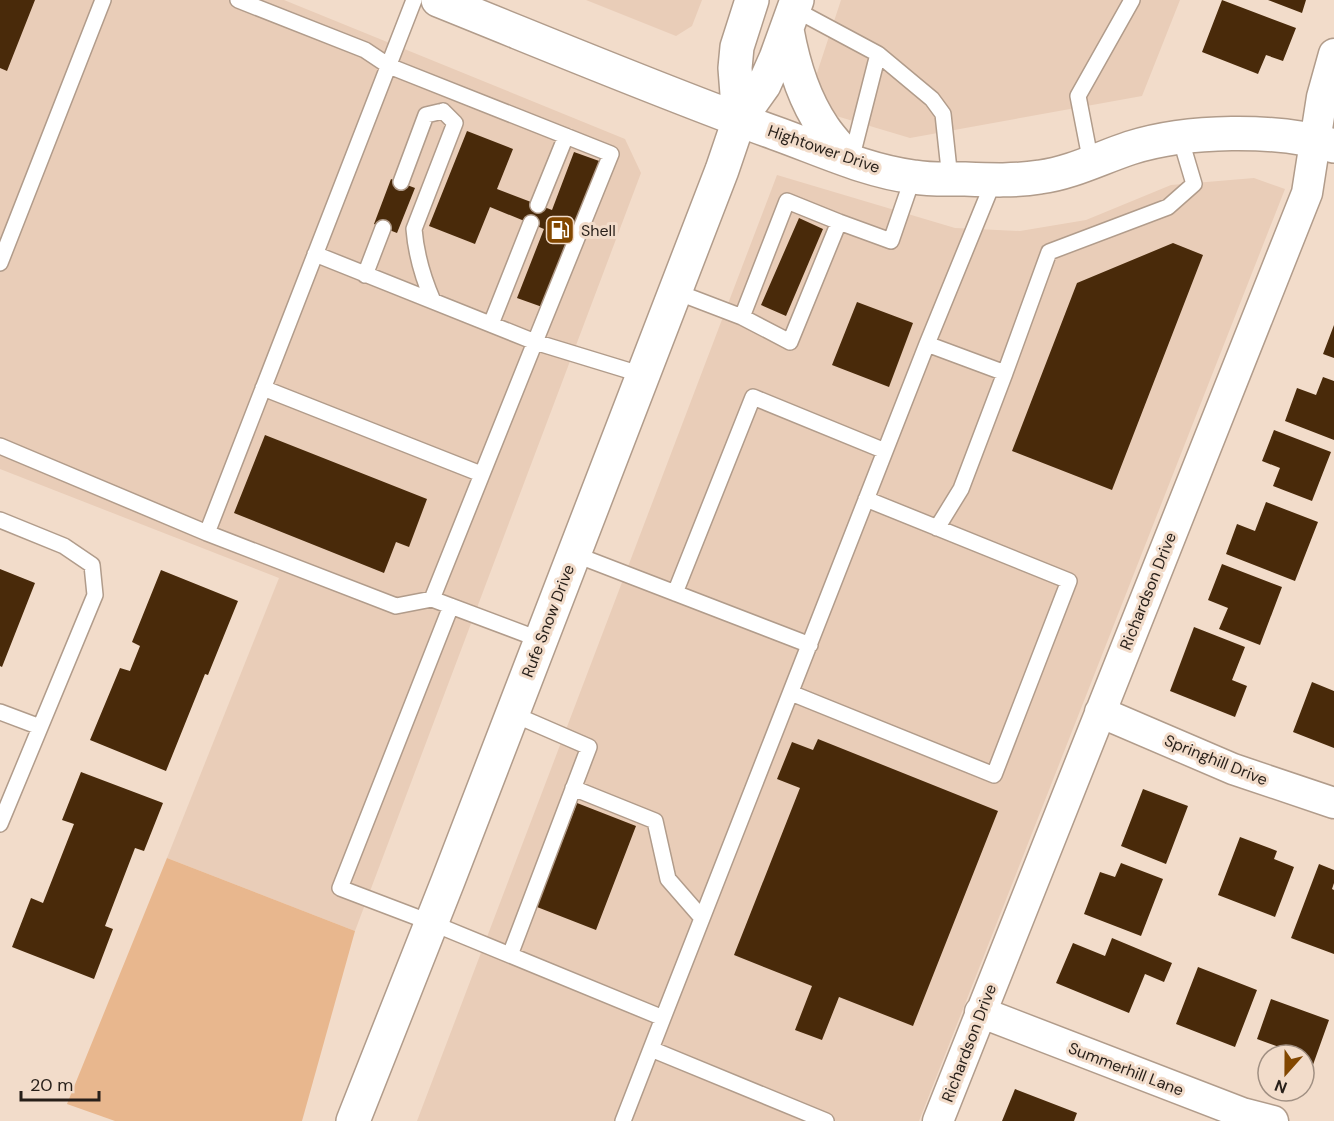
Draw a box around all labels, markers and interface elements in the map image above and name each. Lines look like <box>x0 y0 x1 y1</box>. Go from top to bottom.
street label: Hightower Drive <box>765 120 883 178</box>
fuel station icon: Shell <box>544 214 576 246</box>
place label: Shell <box>581 220 616 241</box>
street label: Richardson Drive <box>1115 529 1181 653</box>
street label: Rufe Snow Drive <box>517 562 579 680</box>
street label: Springhill Drive <box>1161 730 1271 790</box>
street label: Richardson Drive <box>937 981 1001 1105</box>
street label: Summerhill Lane <box>1065 1037 1187 1101</box>
north arrow <box>1256 1043 1316 1103</box>
scale bar <box>21 1064 99 1102</box>
text: 20 m <box>30 1073 73 1097</box>
text: N <box>1272 1075 1290 1098</box>

